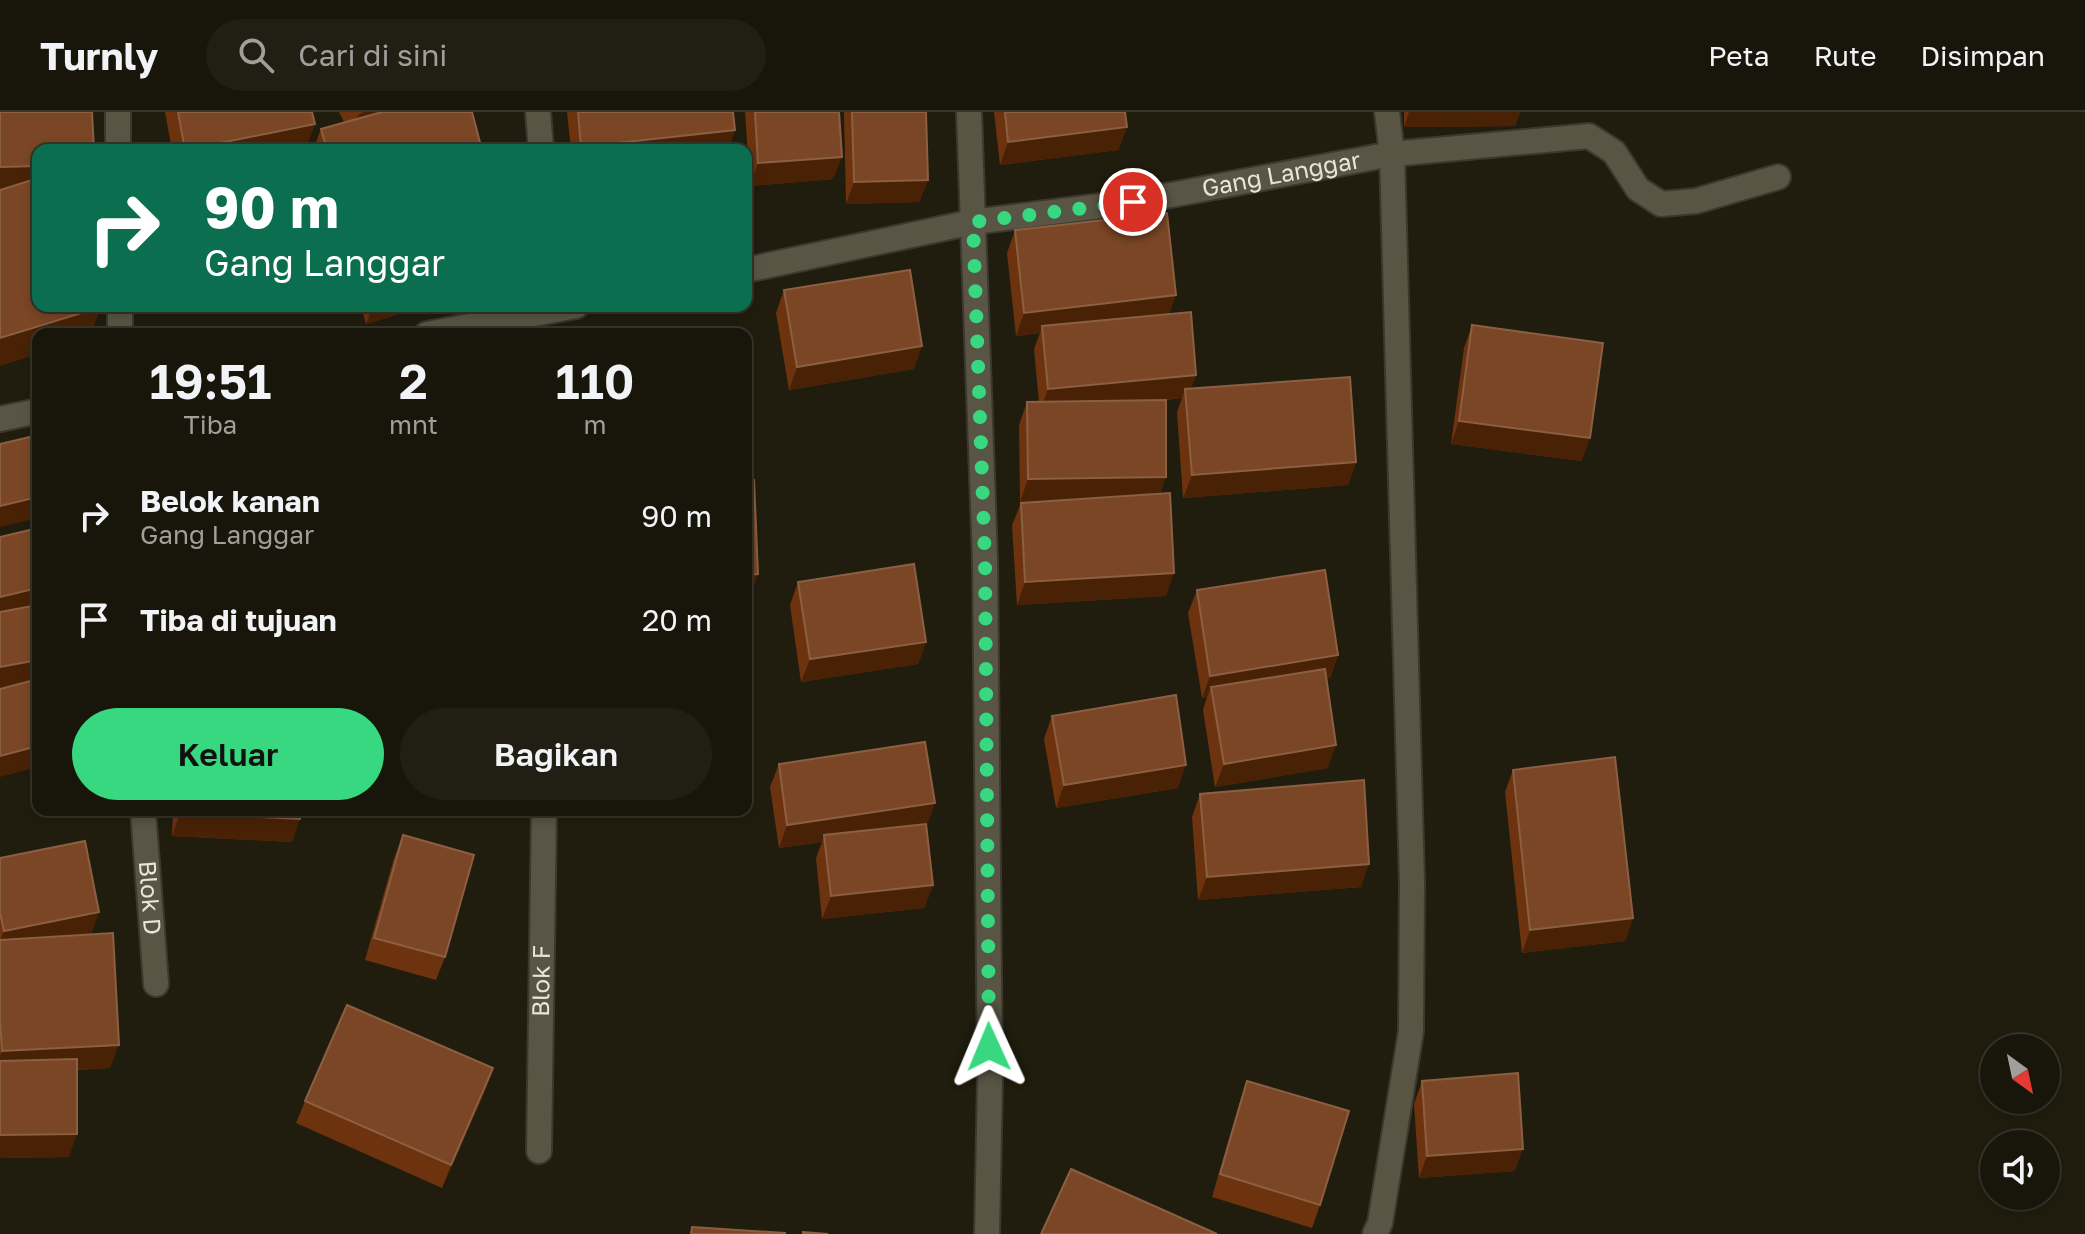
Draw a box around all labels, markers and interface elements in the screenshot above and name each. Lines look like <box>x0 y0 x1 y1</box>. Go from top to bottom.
search box <box>206 19 766 91</box>
text: Turnly <box>40 33 158 78</box>
icon: search <box>234 33 278 77</box>
text: Cari di sini <box>298 37 447 73</box>
text: Peta <box>1708 39 1770 72</box>
text: Rute <box>1814 39 1877 72</box>
text: Disimpan <box>1921 39 2045 72</box>
street label: Gang Langgar <box>1199 144 1363 202</box>
pin <box>1099 168 1167 236</box>
text: 90 m <box>204 173 339 240</box>
icon: right <box>72 176 176 280</box>
icon: arrive <box>1111 180 1155 224</box>
text: Gang Langgar <box>204 241 445 284</box>
text: 19:51 <box>149 352 271 410</box>
text: 2 <box>399 352 428 410</box>
text: 110 <box>555 352 635 410</box>
text: Tiba <box>184 409 237 440</box>
text: mnt <box>389 409 438 440</box>
text: m <box>583 409 607 440</box>
text: Belok kanan <box>140 483 320 519</box>
icon: right <box>72 494 116 538</box>
text: 90 m <box>641 498 712 534</box>
text: Gang Langgar <box>140 519 314 550</box>
icon: arrive <box>72 598 116 642</box>
text: Tiba di tujuan <box>140 602 337 638</box>
text: 20 m <box>642 602 712 638</box>
button: Keluar <box>72 708 384 800</box>
button: Bagikan <box>400 708 712 800</box>
street label: Blok D <box>134 860 168 936</box>
street label: Blok F <box>525 945 555 1017</box>
position arrow <box>947 1005 1031 1089</box>
north arrow <box>1980 1034 2060 1114</box>
map controls <box>1980 1034 2060 1210</box>
button: sound <box>1980 1130 2060 1210</box>

